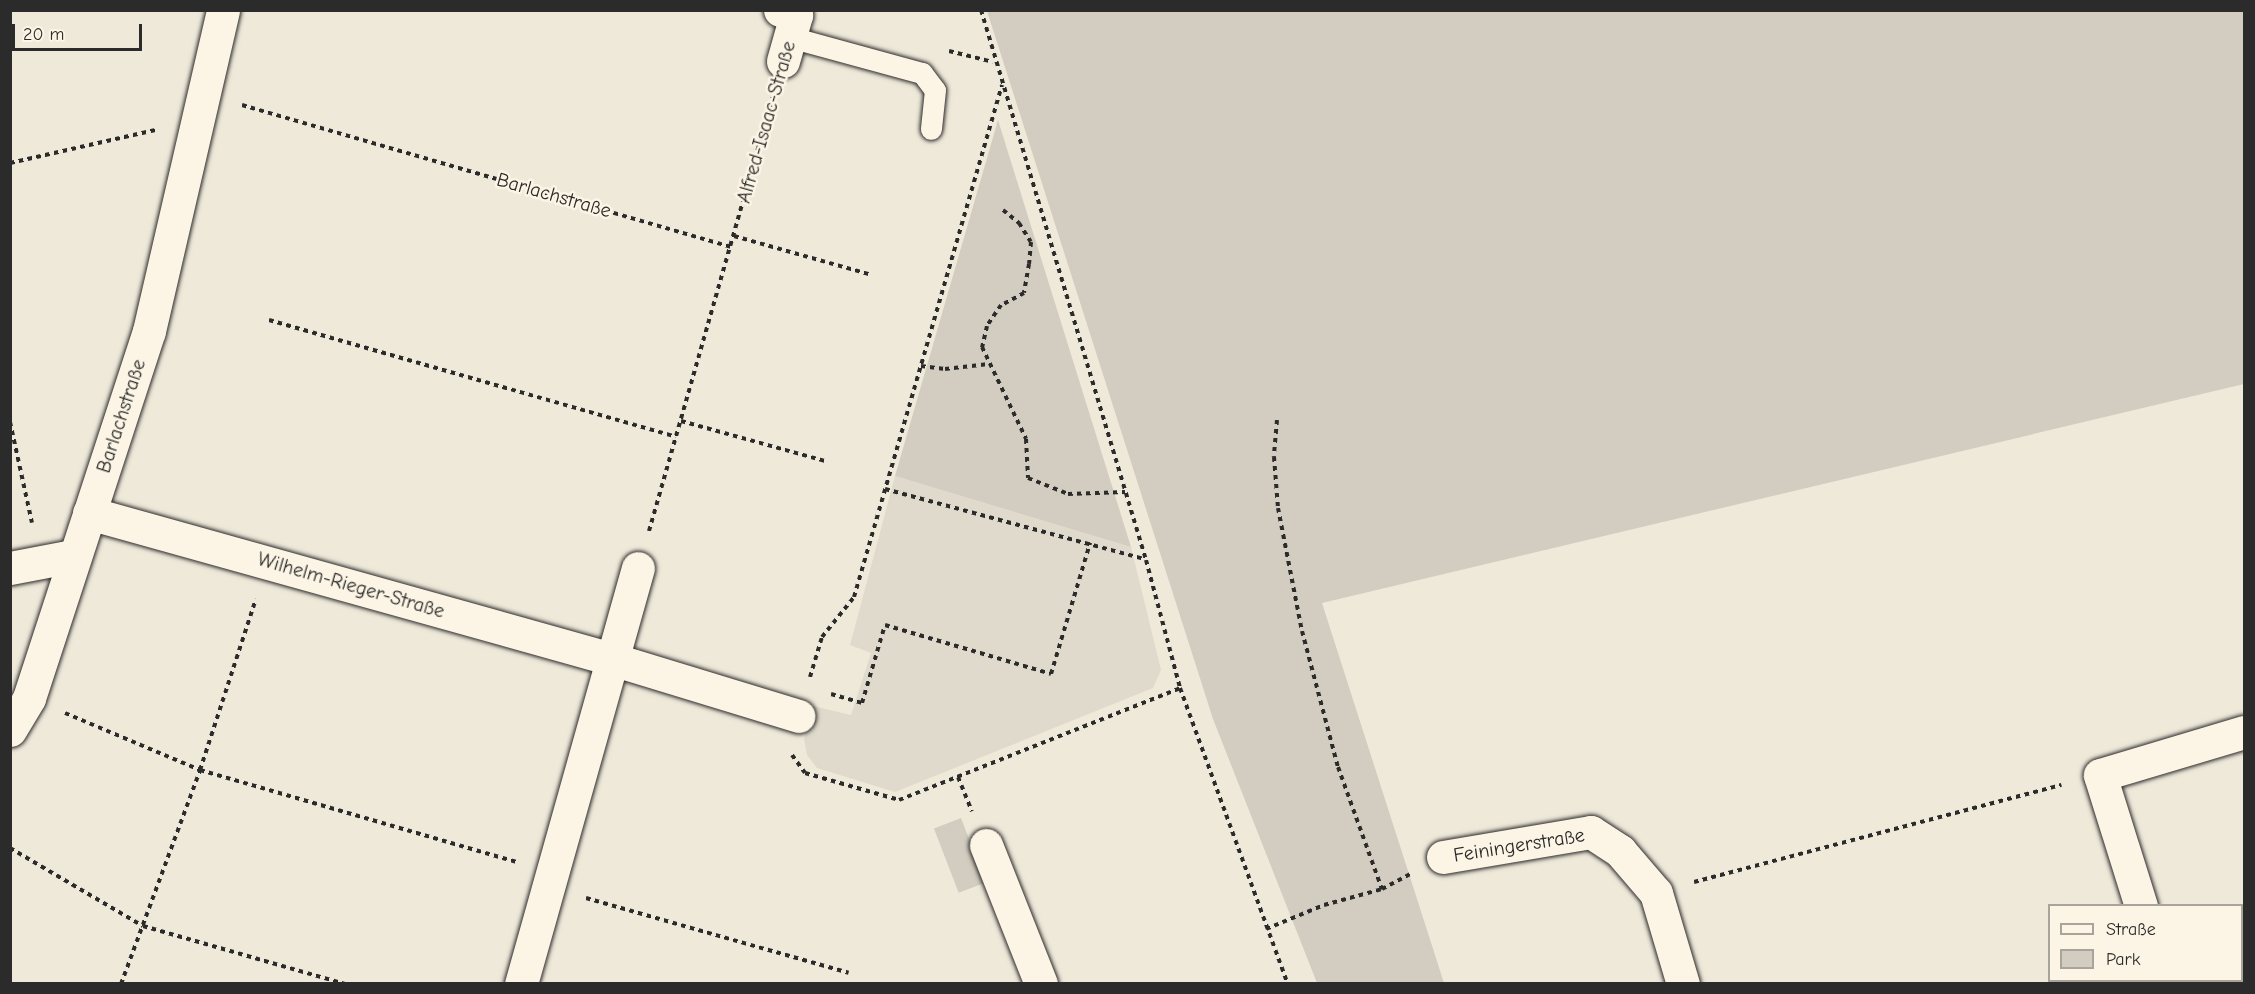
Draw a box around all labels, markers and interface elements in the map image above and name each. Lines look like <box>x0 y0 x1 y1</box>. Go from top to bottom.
scale bar <box>15 12 146 50</box>
text: 20 m <box>23 24 64 45</box>
street label: Alfred-Isaac-Straße <box>731 38 801 206</box>
street label: Barlachstraße <box>494 167 614 223</box>
street label: Barlachstraße <box>91 356 151 476</box>
street label: Wilhelm-Rieger-Straße <box>255 547 447 623</box>
street label: Feiningerstraße <box>1452 823 1586 867</box>
legend <box>2048 904 2243 982</box>
text: Straße <box>2106 919 2156 940</box>
text: Park <box>2106 949 2140 970</box>

